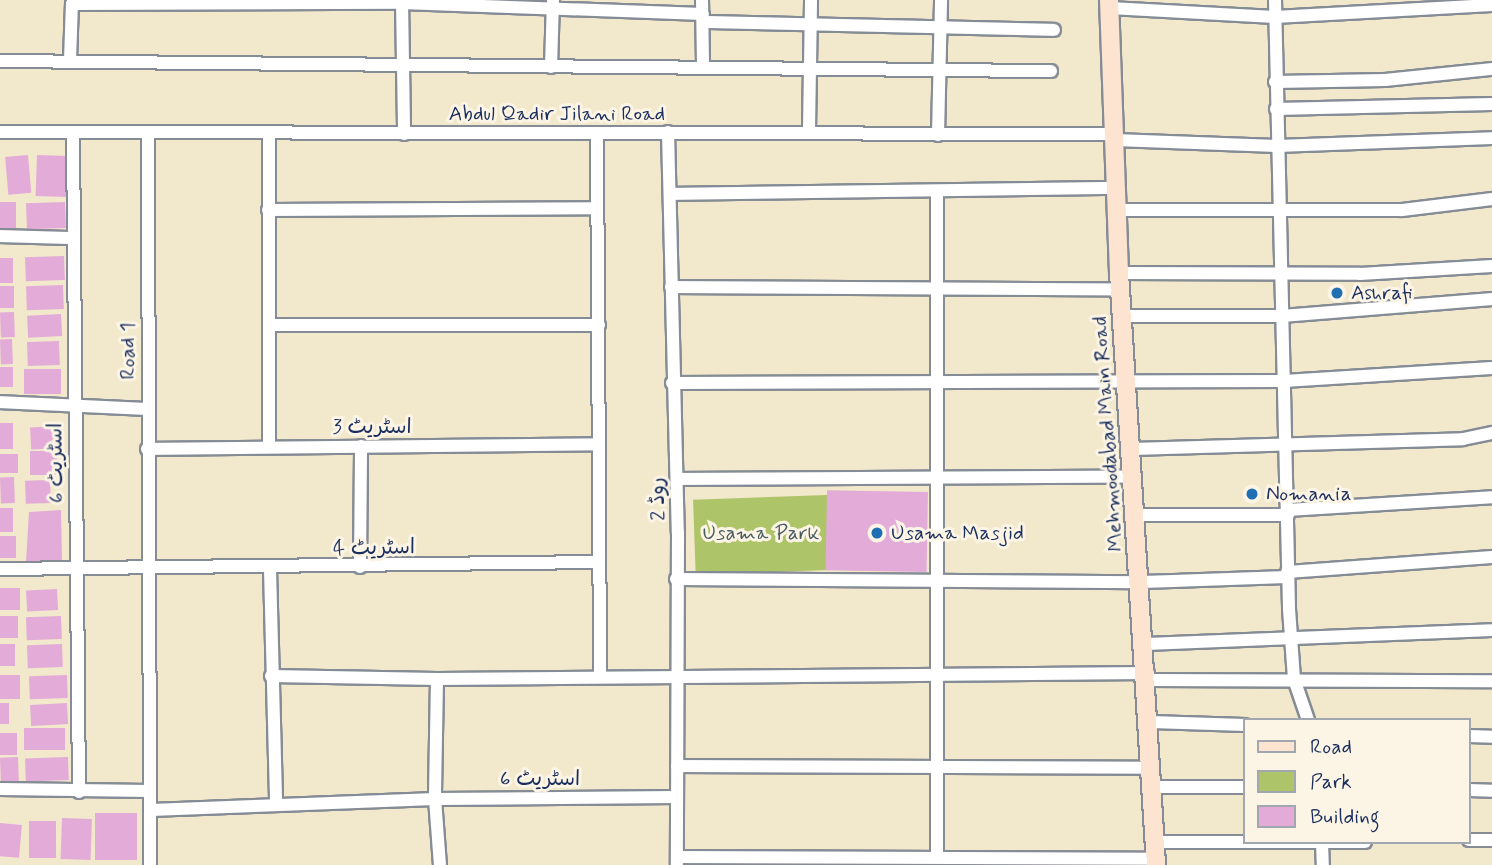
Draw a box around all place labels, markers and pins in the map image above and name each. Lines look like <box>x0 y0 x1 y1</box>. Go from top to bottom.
place label: Ashrafi <box>1351 280 1412 306</box>
marker: Ashrafi <box>1329 285 1345 301</box>
place label: Nomania <box>1266 481 1351 507</box>
marker: Nomania <box>1244 486 1260 502</box>
place label: Usama Masjid <box>891 520 1021 546</box>
marker: Usama Masjid <box>869 525 885 541</box>

